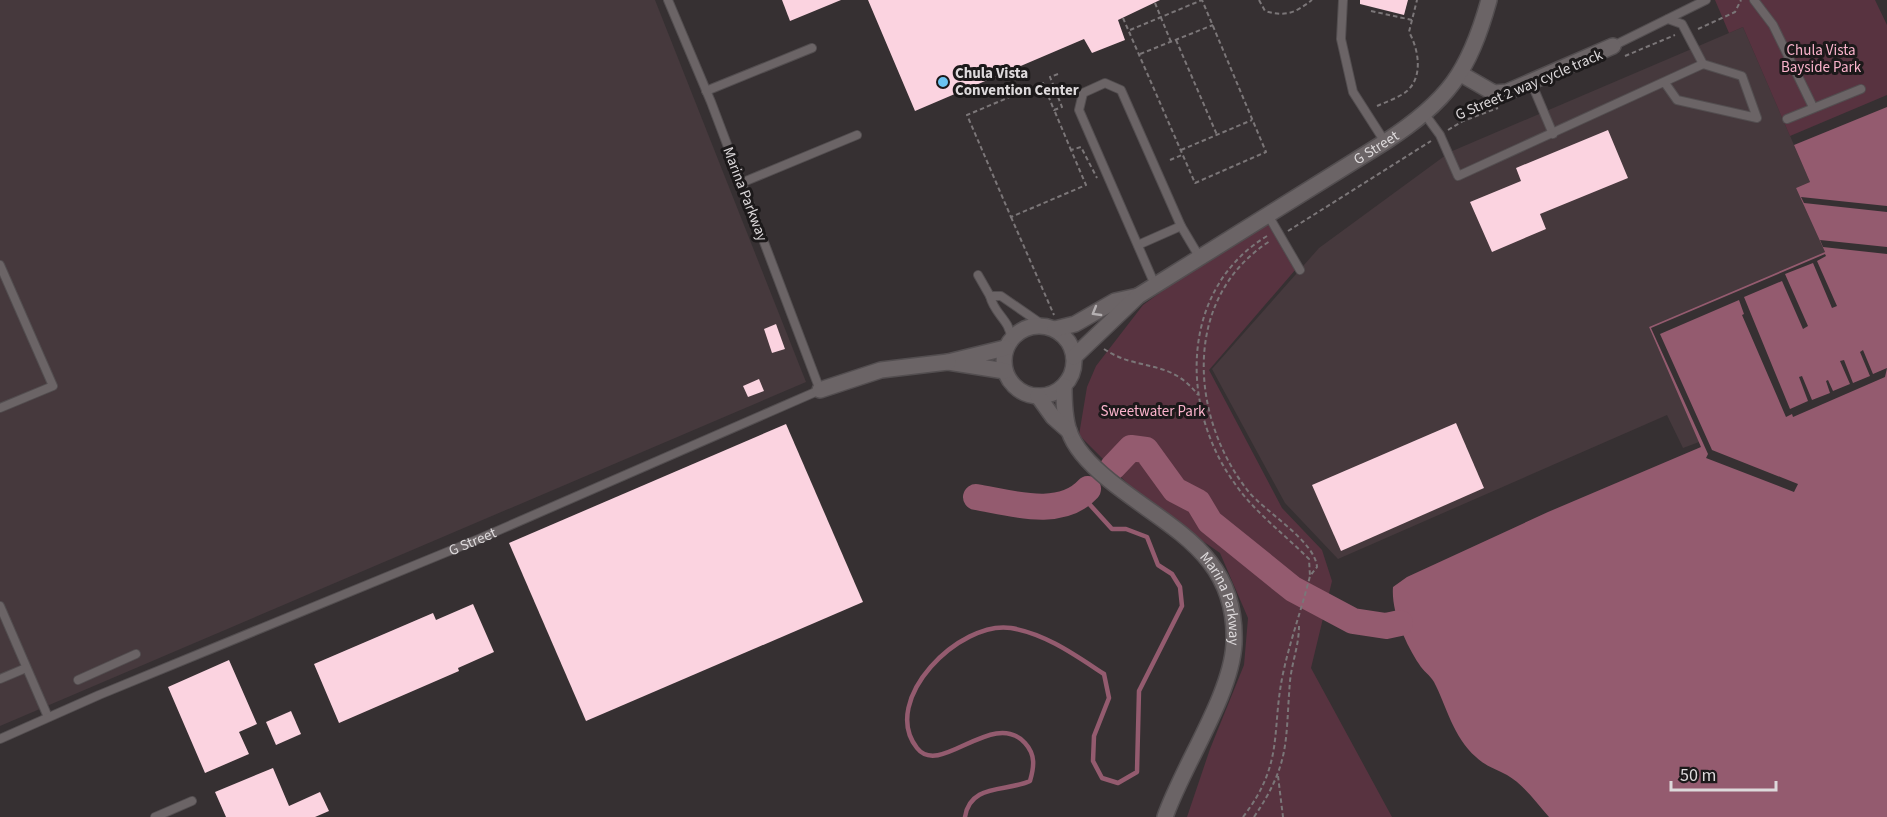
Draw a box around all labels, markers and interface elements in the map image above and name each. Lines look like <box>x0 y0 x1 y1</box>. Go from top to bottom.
park label: Chula Vista Bayside Park <box>1781 40 1862 78</box>
street label: G Street 2 way cycle track <box>1452 44 1606 126</box>
place label: Chula Vista Convention Center <box>955 63 1079 101</box>
marker: Chula Vista Convention Center <box>936 75 950 89</box>
street label: G Street <box>1349 125 1403 170</box>
street label: Marina Parkway <box>717 144 773 244</box>
one-way arrow <box>1092 304 1103 316</box>
park label: Sweetwater Park <box>1100 401 1206 422</box>
street label: G Street <box>445 522 500 561</box>
street label: Marina Parkway <box>1195 547 1245 646</box>
scale bar <box>1671 754 1776 792</box>
text: 50 m <box>1680 763 1716 788</box>

